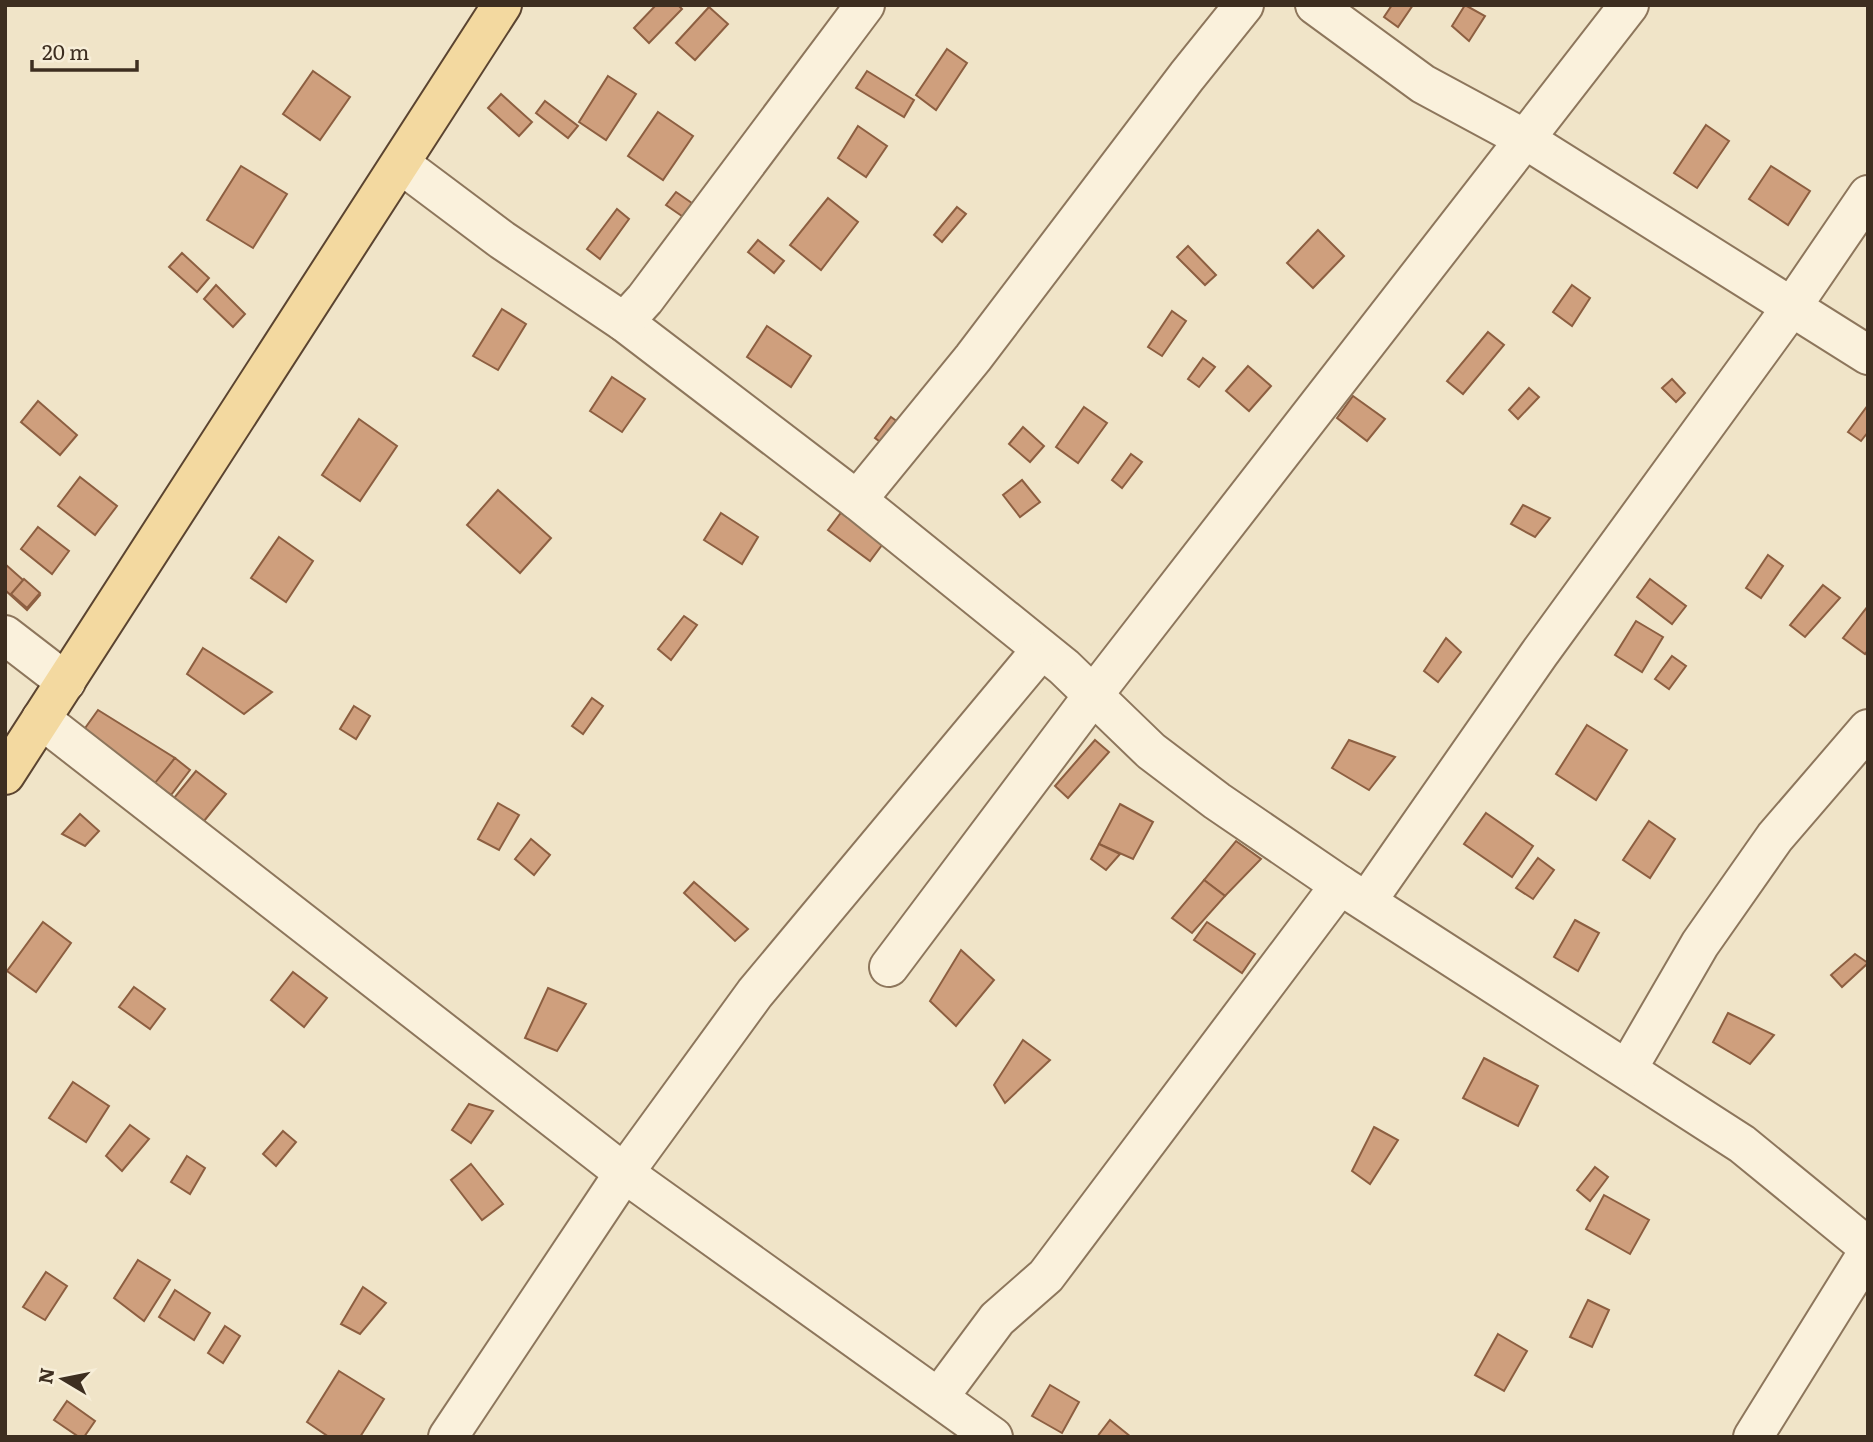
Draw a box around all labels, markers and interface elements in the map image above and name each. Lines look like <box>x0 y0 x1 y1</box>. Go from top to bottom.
scale bar <box>32 28 136 72</box>
text: 20 m <box>42 35 89 66</box>
north arrow <box>28 1344 98 1414</box>
text: N <box>30 1366 60 1386</box>

